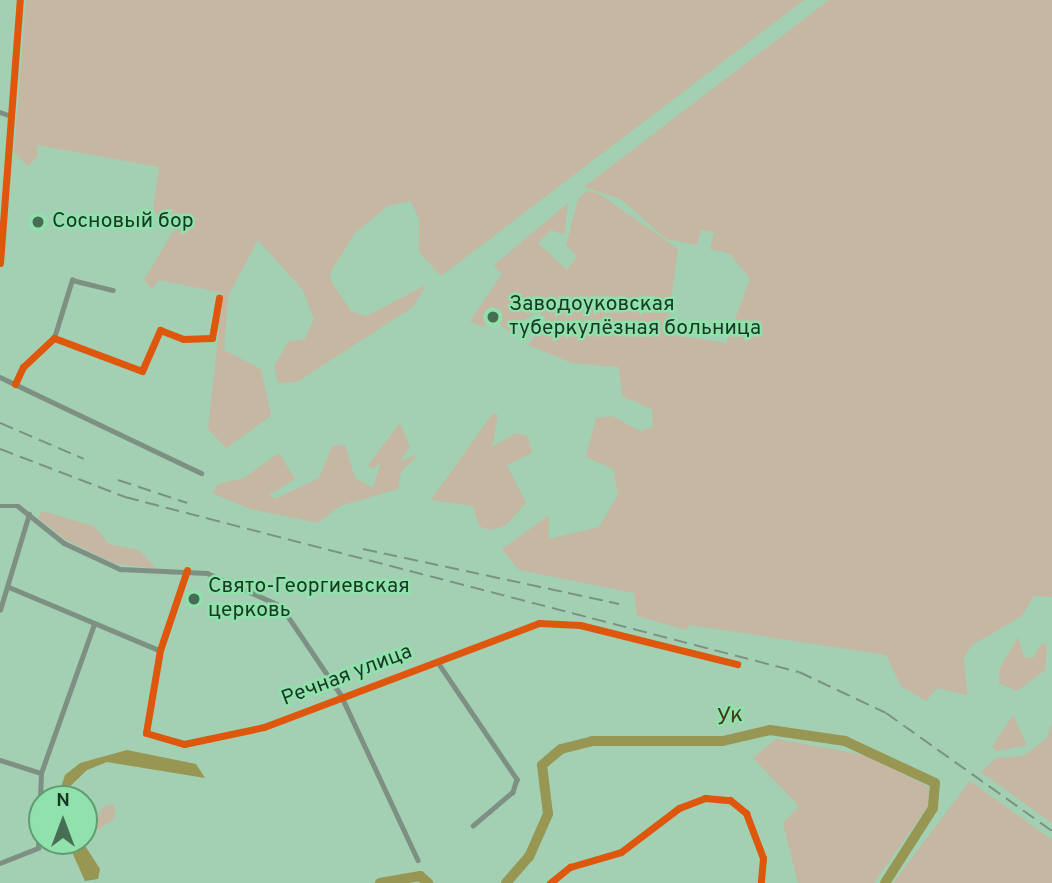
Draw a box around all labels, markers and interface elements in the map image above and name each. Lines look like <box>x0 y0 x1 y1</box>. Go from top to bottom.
place label: Сосновый бор <box>52 209 194 235</box>
marker: Сосновый бор <box>30 214 46 230</box>
place label: Заводоуковская туберкулёзная больница <box>509 292 761 342</box>
marker: Заводоуковская туберкулёзная больница <box>483 307 503 327</box>
place label: Свято-Георгиевская церковь <box>208 574 410 624</box>
marker: Свято-Георгиевская церковь <box>186 591 202 607</box>
street label: Речная улица <box>278 640 416 712</box>
water label: Ук <box>714 702 744 734</box>
north arrow <box>28 785 98 855</box>
text: N <box>56 789 70 813</box>

